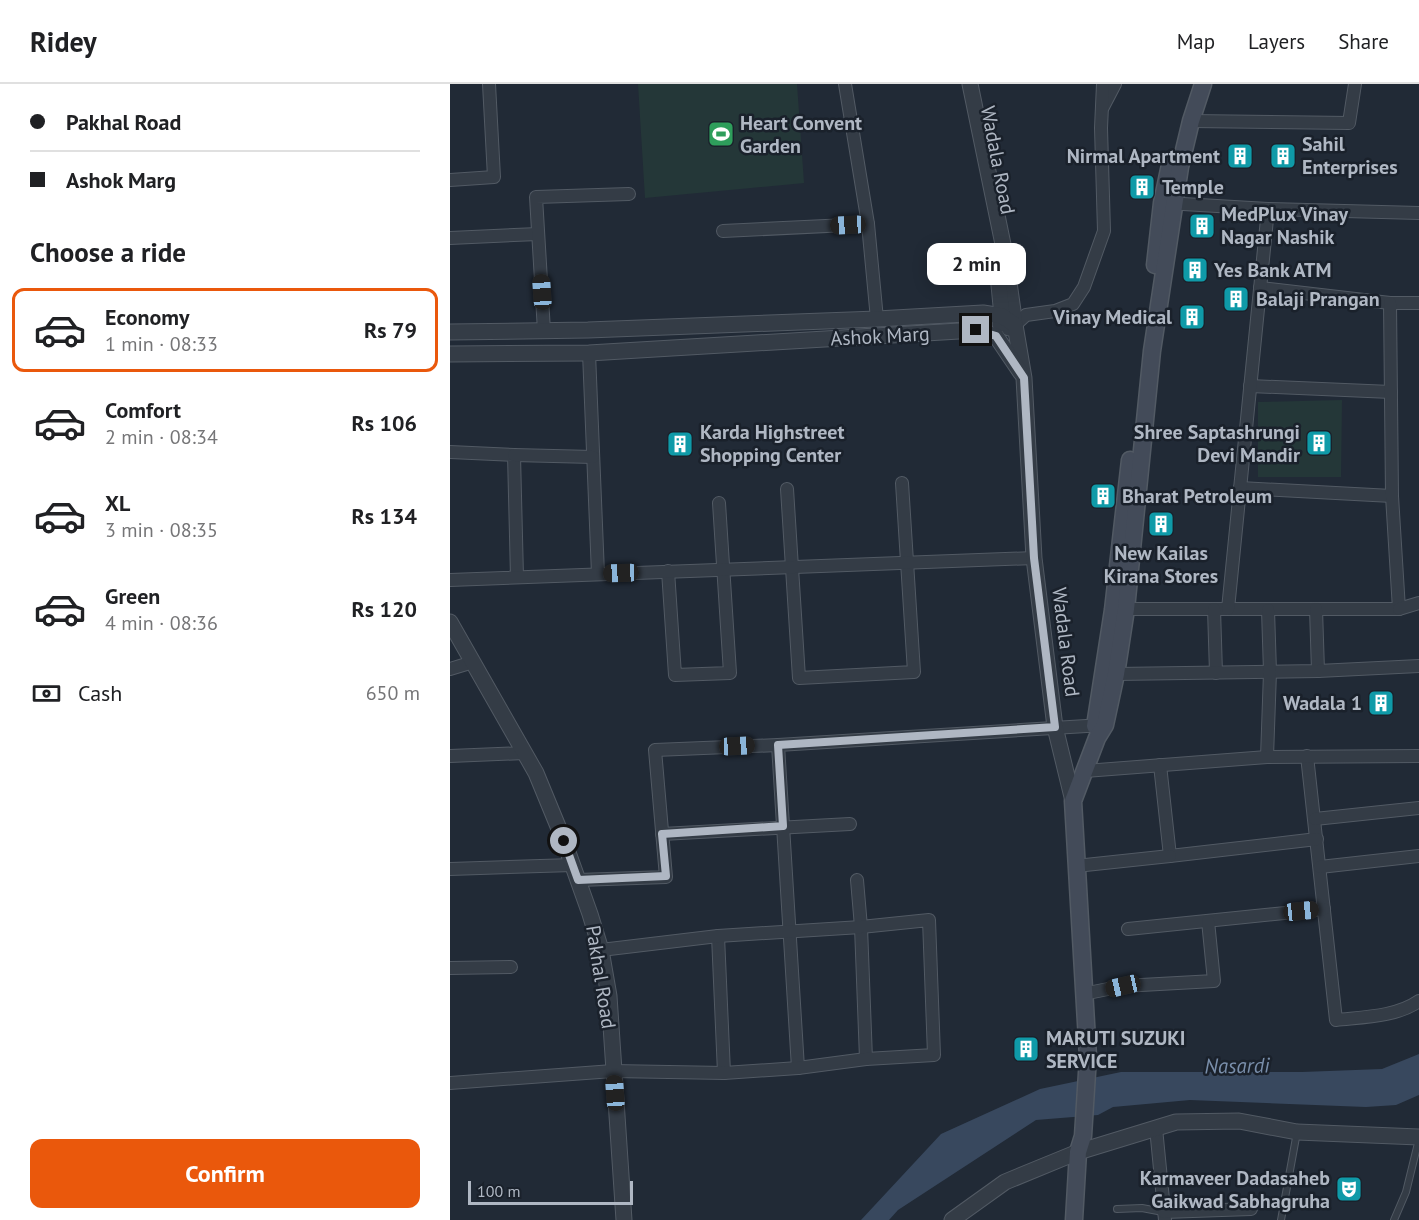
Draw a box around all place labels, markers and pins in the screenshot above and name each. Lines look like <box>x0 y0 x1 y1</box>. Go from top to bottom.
place label: Heart Convent Garden <box>740 110 862 159</box>
sports icon: Heart Convent Garden <box>706 119 736 149</box>
place label: Sahil Enterprises <box>1302 131 1398 180</box>
building icon: Nirmal Apartment <box>1225 141 1255 171</box>
building icon: Sahil Enterprises <box>1268 141 1298 171</box>
place label: Nirmal Apartment <box>1067 143 1220 169</box>
building icon: Temple <box>1127 172 1157 202</box>
place label: Temple <box>1162 174 1224 200</box>
place label: MedPlux Vinay Nagar Nashik <box>1221 201 1349 250</box>
building icon: MedPlux Vinay Nagar Nashik <box>1187 211 1217 241</box>
building icon: Yes Bank ATM <box>1180 255 1210 285</box>
place label: Yes Bank ATM <box>1213 257 1331 283</box>
building icon: Balaji Prangan <box>1221 284 1251 314</box>
place label: Balaji Prangan <box>1256 286 1380 312</box>
building icon: Vinay Medical <box>1177 302 1207 332</box>
place label: Vinay Medical <box>1052 304 1172 330</box>
place label: Karda Highstreet Shopping Center <box>700 419 844 468</box>
place label: Shree Saptashrungi Devi Mandir <box>1134 419 1300 468</box>
building icon: Shree Saptashrungi Devi Mandir <box>1304 428 1334 458</box>
building icon: Karda Highstreet Shopping Center <box>665 429 695 459</box>
building icon: Bharat Petroleum <box>1088 481 1118 511</box>
place label: Bharat Petroleum <box>1122 483 1272 509</box>
building icon: New Kailas Kirana Stores <box>1146 509 1176 539</box>
place label: New Kailas Kirana Stores <box>1104 540 1218 589</box>
building icon: Wadala 1 <box>1366 688 1396 718</box>
place label: Wadala 1 <box>1283 690 1362 716</box>
place label: MARUTI SUZUKI SERVICE <box>1046 1025 1185 1074</box>
building icon: MARUTI SUZUKI SERVICE <box>1011 1034 1041 1064</box>
place label: Karmaveer Dadasaheb Gaikwad Sabhagruha <box>1140 1165 1330 1214</box>
theatre icon: Karmaveer Dadasaheb Gaikwad Sabhagruha <box>1334 1174 1364 1204</box>

